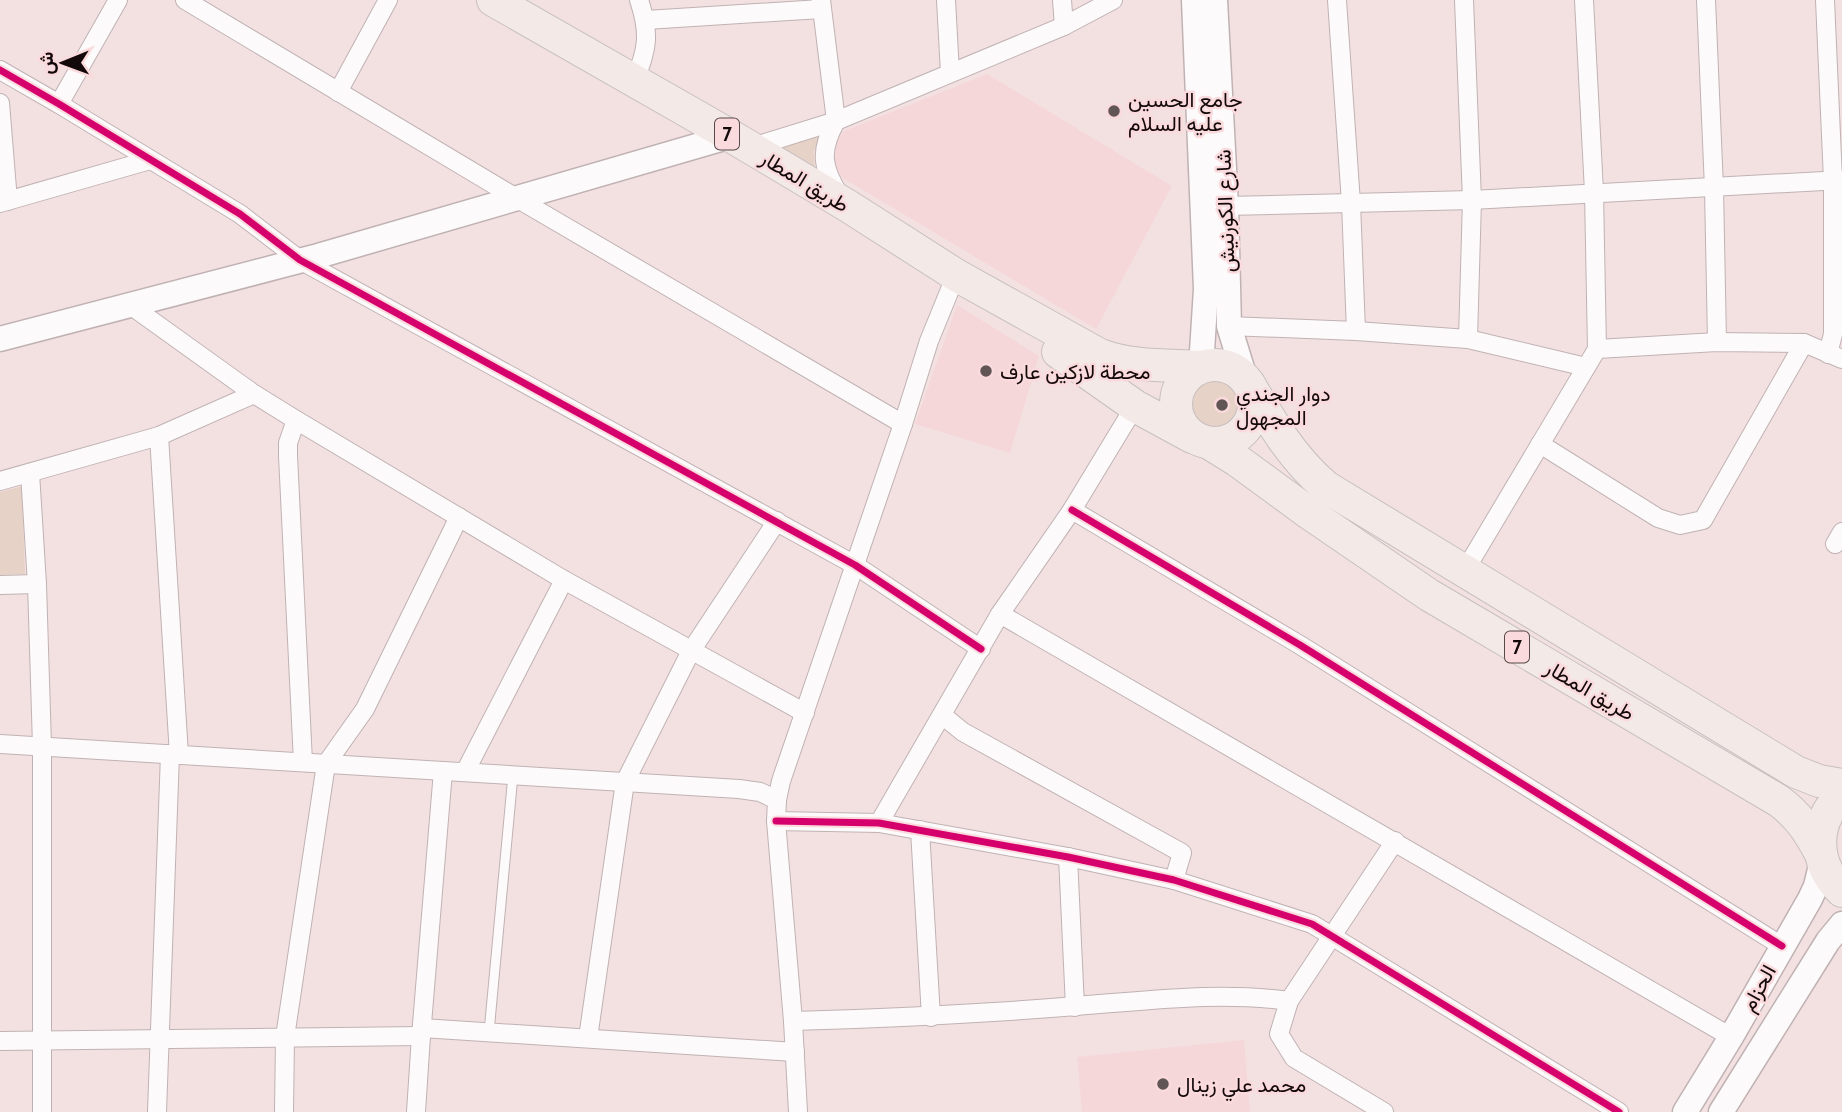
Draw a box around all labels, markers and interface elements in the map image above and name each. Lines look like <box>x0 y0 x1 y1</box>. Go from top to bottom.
north arrow <box>28 28 98 98</box>
text: ش <box>35 52 58 75</box>
place label: جامع الحسين عليه السلام <box>1128 87 1243 138</box>
marker: جامع الحسين عليه السلام <box>1106 103 1122 119</box>
road number: 7 <box>715 118 739 150</box>
street label: طريق المطار <box>755 144 854 218</box>
street label: شارع الكورنيش <box>1210 149 1242 273</box>
place label: محطة لازكين عارف <box>1000 359 1150 385</box>
marker: محطة لازكين عارف <box>978 363 994 379</box>
place label: دوار الجندي المجهول <box>1236 381 1330 431</box>
marker: دوار الجندي المجهول <box>1214 397 1230 413</box>
road number: 7 <box>1505 632 1529 662</box>
street label: طريق المطار <box>1539 654 1639 726</box>
street label: الحزام <box>1735 960 1783 1017</box>
place label: محمد علي زينال <box>1177 1072 1306 1102</box>
marker: محمد علي زينال <box>1155 1076 1171 1092</box>

